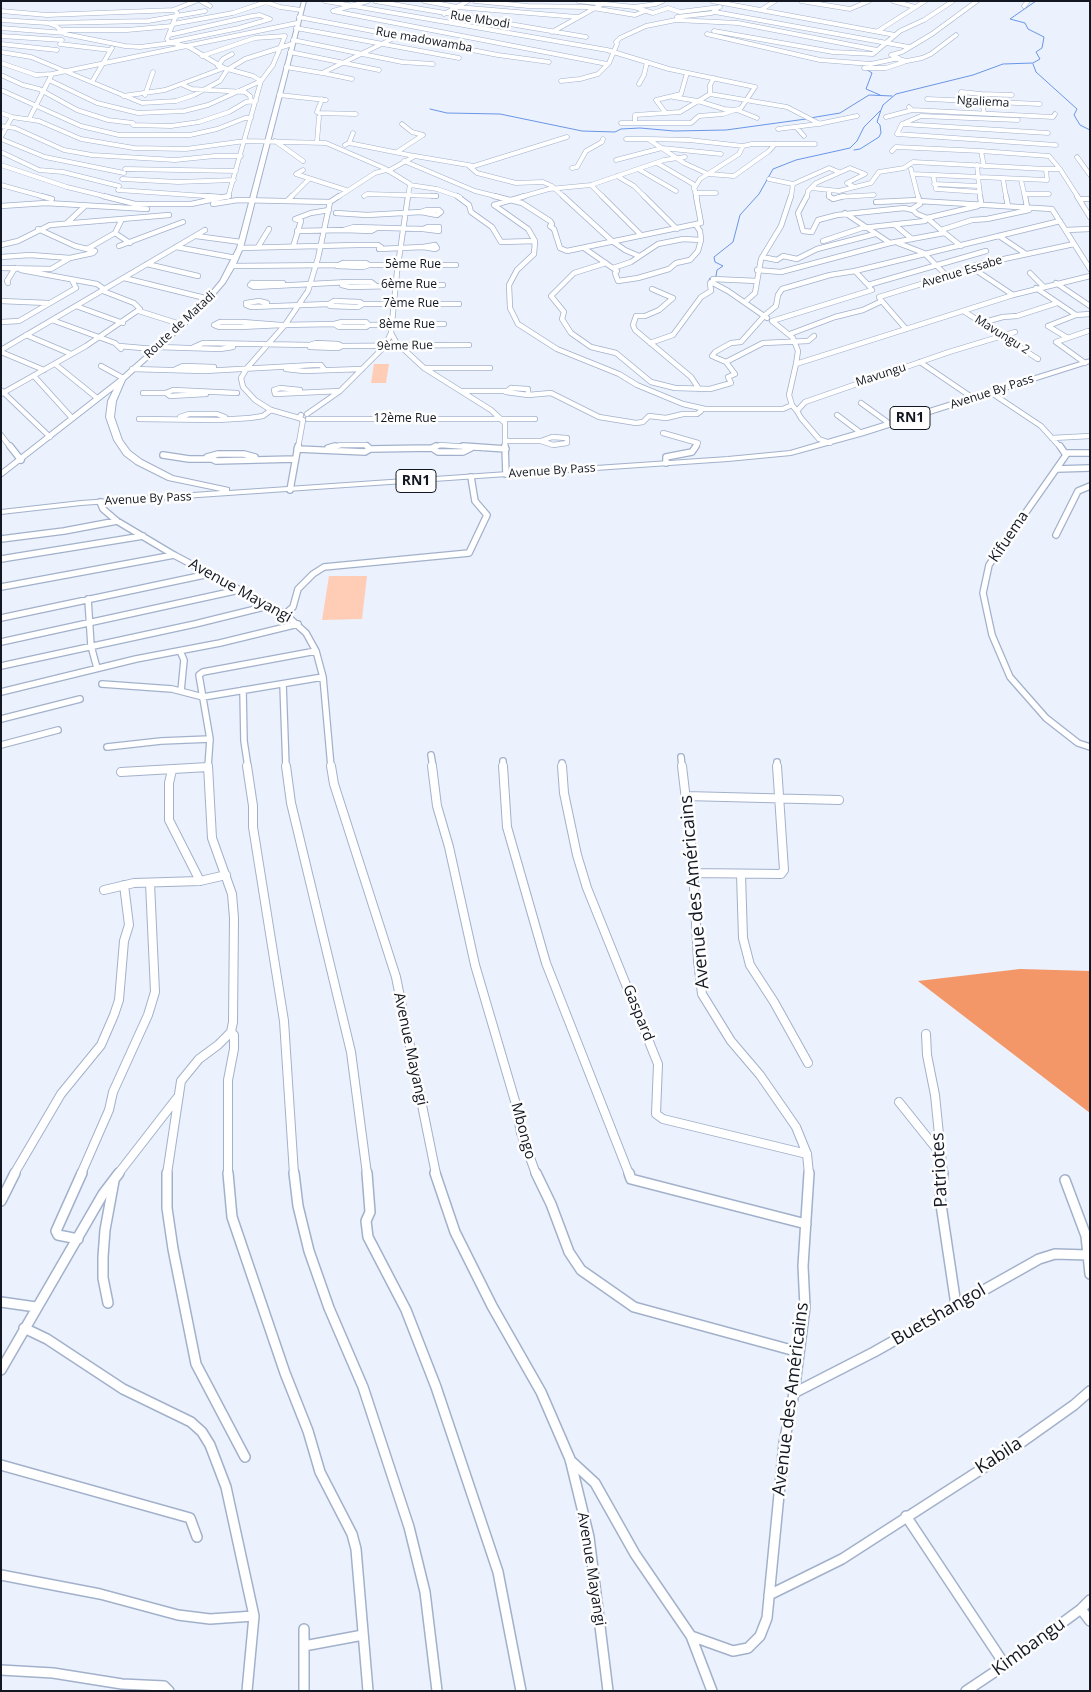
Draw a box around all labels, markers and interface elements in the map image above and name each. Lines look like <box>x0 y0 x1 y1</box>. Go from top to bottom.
street label: Rue Mbodi <box>449 8 511 32</box>
street label: Rue madowamba <box>374 24 474 56</box>
street label: Ngaliema <box>956 93 1010 111</box>
street label: Avenue Essabe <box>920 253 1004 291</box>
street label: 5ème Rue <box>385 258 441 272</box>
street label: 6ème Rue <box>381 278 437 292</box>
street label: Route de Matadi <box>141 288 219 362</box>
street label: 7ème Rue <box>383 297 439 311</box>
street label: Mavungu 2 <box>972 312 1032 358</box>
street label: 8ème Rue <box>379 318 435 332</box>
street label: 9ème Rue <box>377 338 433 354</box>
street label: Mavungu <box>854 360 908 390</box>
street label: Avenue By Pass <box>948 372 1036 412</box>
road number: RN1 <box>890 406 930 429</box>
street label: 12ème Rue <box>374 412 436 426</box>
street label: Avenue By Pass <box>508 461 596 481</box>
road number: RN1 <box>396 470 436 492</box>
street label: Avenue By Pass <box>104 490 192 508</box>
street label: Kifuema <box>985 508 1033 566</box>
street label: Avenue Mayangi <box>185 555 295 627</box>
street label: Avenue des Américains <box>676 794 714 990</box>
street label: Gaspard <box>619 982 657 1044</box>
street label: Avenue Mayangi <box>389 991 431 1107</box>
street label: Mbongo <box>507 1101 539 1161</box>
street label: Patriotes <box>927 1132 953 1208</box>
street label: Buetshangol <box>888 1279 990 1351</box>
street label: Avenue des Américains <box>768 1301 814 1497</box>
street label: Kabila <box>972 1433 1026 1479</box>
street label: Avenue Mayangi <box>573 1511 609 1627</box>
street label: Kimbangu <box>988 1613 1070 1681</box>

